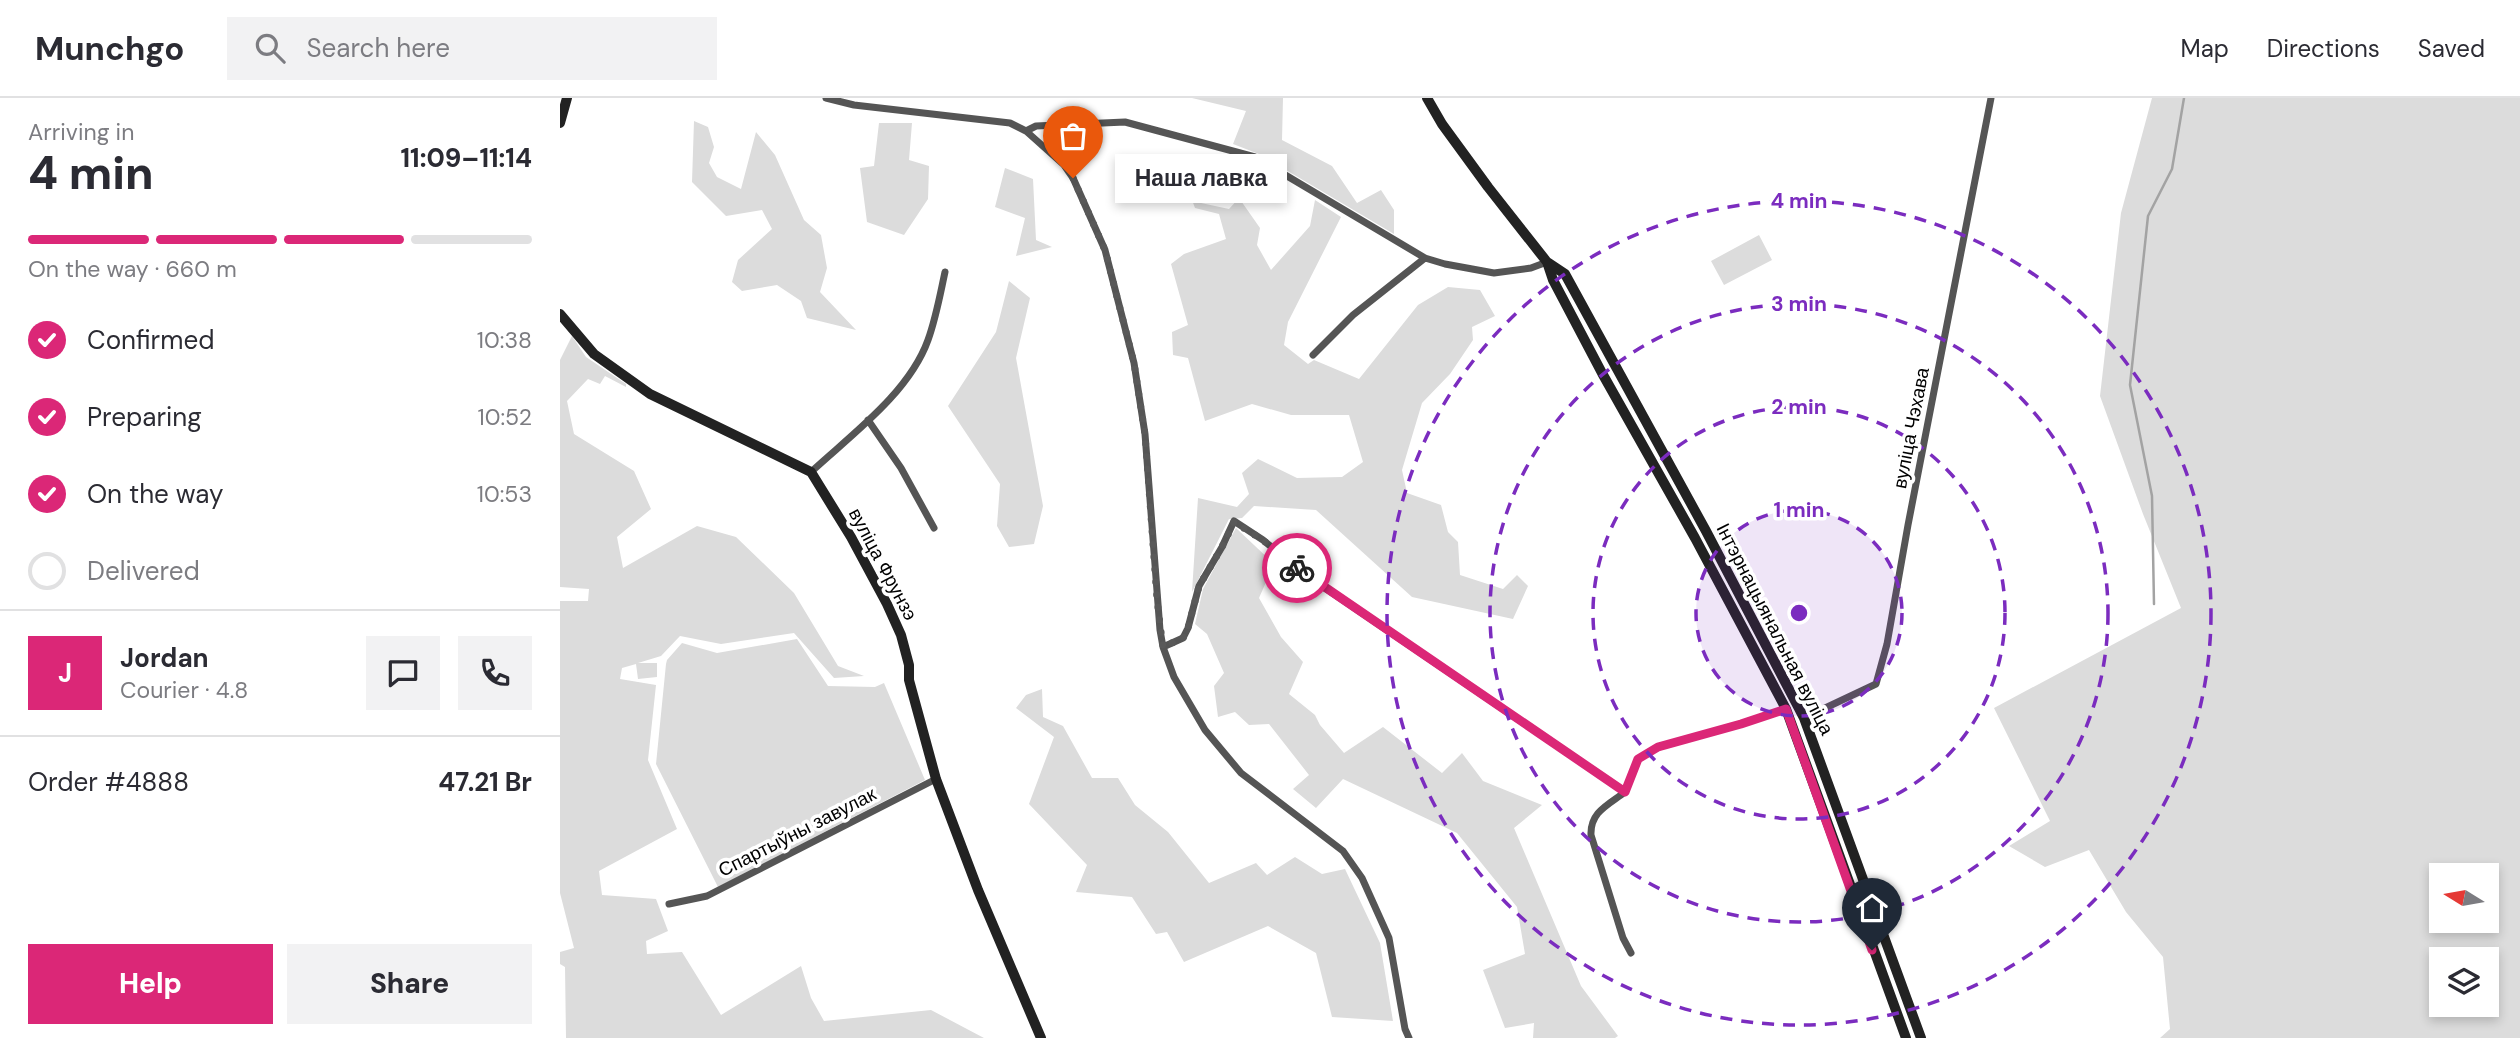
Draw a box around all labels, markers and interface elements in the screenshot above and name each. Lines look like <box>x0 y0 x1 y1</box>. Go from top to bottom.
search box <box>227 17 717 80</box>
text: Munchgo <box>35 27 185 70</box>
icon: search <box>251 29 289 67</box>
text: Search here <box>307 31 450 65</box>
text: Map <box>2181 33 2229 64</box>
text: Directions <box>2267 33 2380 64</box>
text: Saved <box>2418 33 2485 64</box>
pin <box>1043 106 1103 178</box>
text: Arriving in <box>28 117 134 147</box>
icon: bag <box>1054 117 1092 155</box>
text: 11:09–11:14 <box>400 141 532 175</box>
text: 4 min <box>28 143 154 203</box>
callout: Наша лавка <box>1115 154 1286 202</box>
text: Наша лавка <box>1135 163 1267 193</box>
text: 4 min <box>1770 187 1828 215</box>
text: On the way · 660 m <box>28 254 237 284</box>
text: 3 min <box>1771 290 1827 318</box>
icon: check <box>28 321 66 359</box>
text: Confirmed <box>87 323 214 357</box>
text: 10:38 <box>477 325 532 355</box>
street label: вуліца Чэхава <box>1887 365 1935 491</box>
text: 2 min <box>1771 393 1827 421</box>
icon: check <box>28 398 66 436</box>
text: Preparing <box>87 400 202 434</box>
text: 10:52 <box>478 402 532 432</box>
icon: check <box>28 475 66 513</box>
text: On the way <box>87 477 223 511</box>
text: 10:53 <box>477 479 532 509</box>
text: 1 min <box>1773 496 1825 524</box>
street label: вуліца Фрунзэ <box>843 503 923 625</box>
street label: Інтэрнацыянальная вуліца <box>1711 519 1840 740</box>
courier <box>1262 533 1332 603</box>
icon: bike <box>1278 549 1316 587</box>
text: Delivered <box>87 554 200 588</box>
centre of rings <box>1787 601 1811 625</box>
button: chat <box>366 636 440 710</box>
button: phone <box>458 636 532 710</box>
text: Jordan <box>120 641 209 675</box>
text: J <box>58 656 72 690</box>
text: Courier · 4.8 <box>120 675 248 705</box>
text: Order #4888 <box>28 765 189 799</box>
text: 47.21 Br <box>438 765 532 799</box>
street label: Спартыўны завулак <box>714 781 881 883</box>
north arrow <box>2429 863 2499 933</box>
map controls <box>2429 863 2499 1017</box>
pin <box>1842 878 1902 950</box>
icon: home <box>1853 889 1891 927</box>
button: Help <box>28 944 273 1024</box>
button: Share <box>287 944 532 1024</box>
button: layers <box>2429 947 2499 1017</box>

